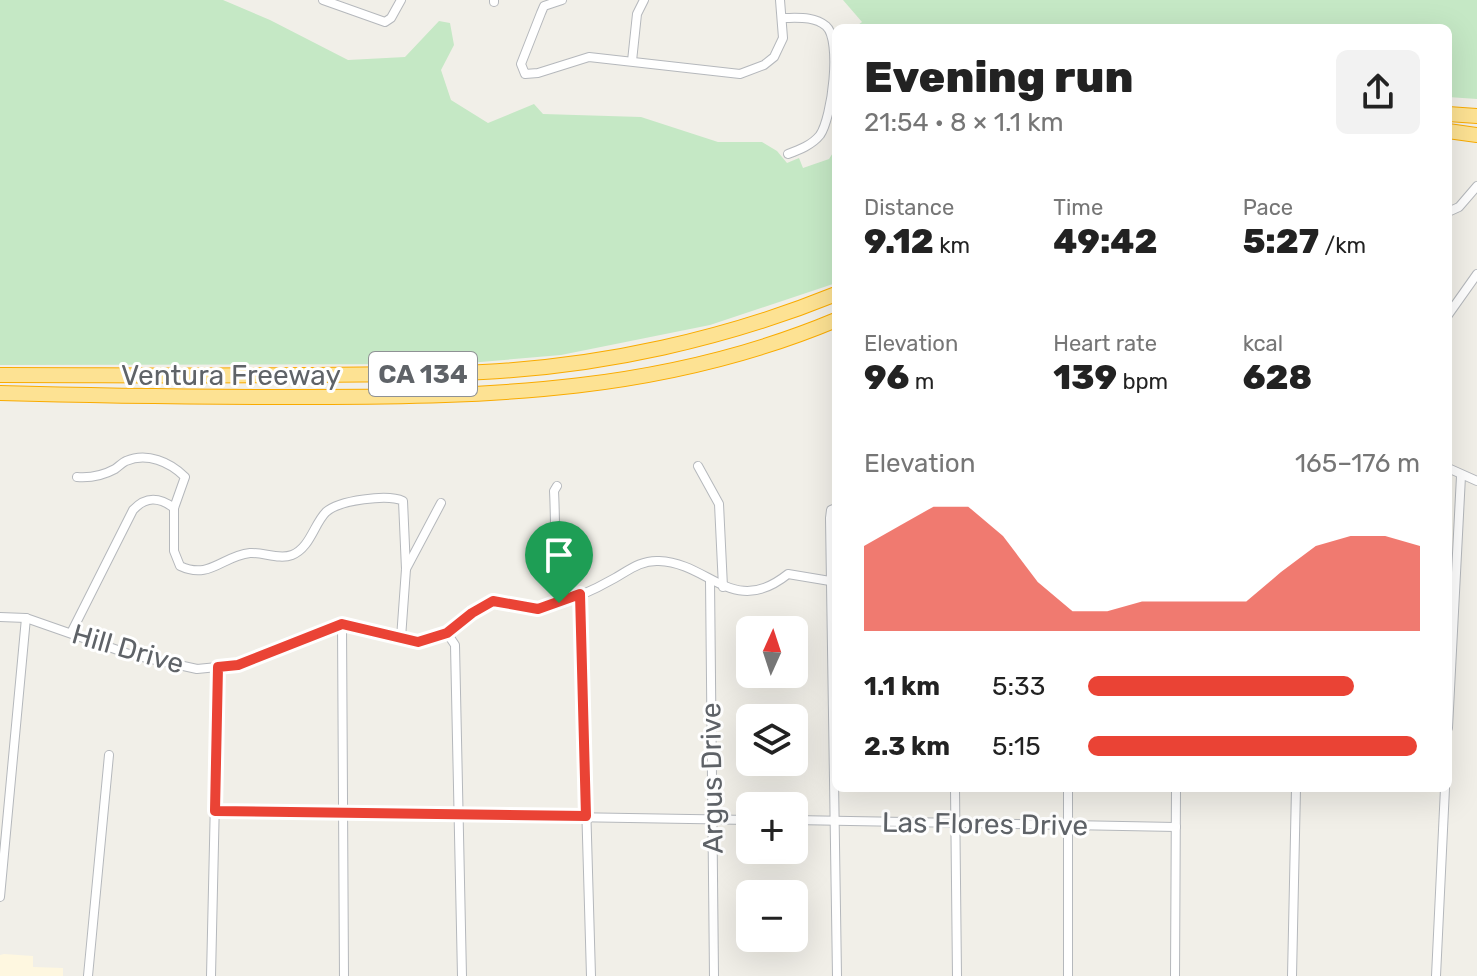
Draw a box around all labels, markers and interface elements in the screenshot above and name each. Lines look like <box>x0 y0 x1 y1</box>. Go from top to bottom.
button: share <box>1336 50 1420 134</box>
text: Evening run <box>864 51 1133 103</box>
text: 21:54 · 8 × 1.1 km <box>864 107 1064 138</box>
text: Distance <box>864 194 954 221</box>
text: Time <box>1053 194 1103 221</box>
text: Pace <box>1243 194 1293 221</box>
text: 9.12 <box>864 221 934 262</box>
text: 49:42 <box>1053 221 1157 262</box>
text: 5:27 <box>1243 221 1319 262</box>
text: km <box>934 232 970 259</box>
text: /km <box>1319 232 1366 259</box>
text: Elevation <box>864 330 958 357</box>
text: Heart rate <box>1053 330 1157 357</box>
text: kcal <box>1243 330 1283 357</box>
road number: CA 134 <box>369 352 477 396</box>
text: 96 <box>864 357 909 398</box>
text: 139 <box>1053 357 1117 398</box>
text: 628 <box>1243 357 1312 398</box>
street label: Ventura Freeway <box>121 359 341 392</box>
text: m <box>909 368 934 395</box>
text: bpm <box>1117 368 1168 395</box>
text: Elevation <box>864 448 975 479</box>
text: 165–176 m <box>1295 448 1420 479</box>
pin <box>525 521 593 603</box>
icon: arrive <box>537 533 581 577</box>
north arrow <box>736 616 808 688</box>
map controls <box>736 616 808 952</box>
street label: Hill Drive <box>68 617 188 681</box>
text: 1.1 km <box>864 671 940 702</box>
text: 5:33 <box>992 671 1045 702</box>
street label: Argus Drive <box>694 702 730 854</box>
button: layers <box>736 704 808 776</box>
text: 2.3 km <box>864 731 950 762</box>
text: 5:15 <box>992 731 1041 762</box>
button: + <box>736 792 808 864</box>
street label: Las Flores Drive <box>882 806 1088 842</box>
button: − <box>736 880 808 952</box>

